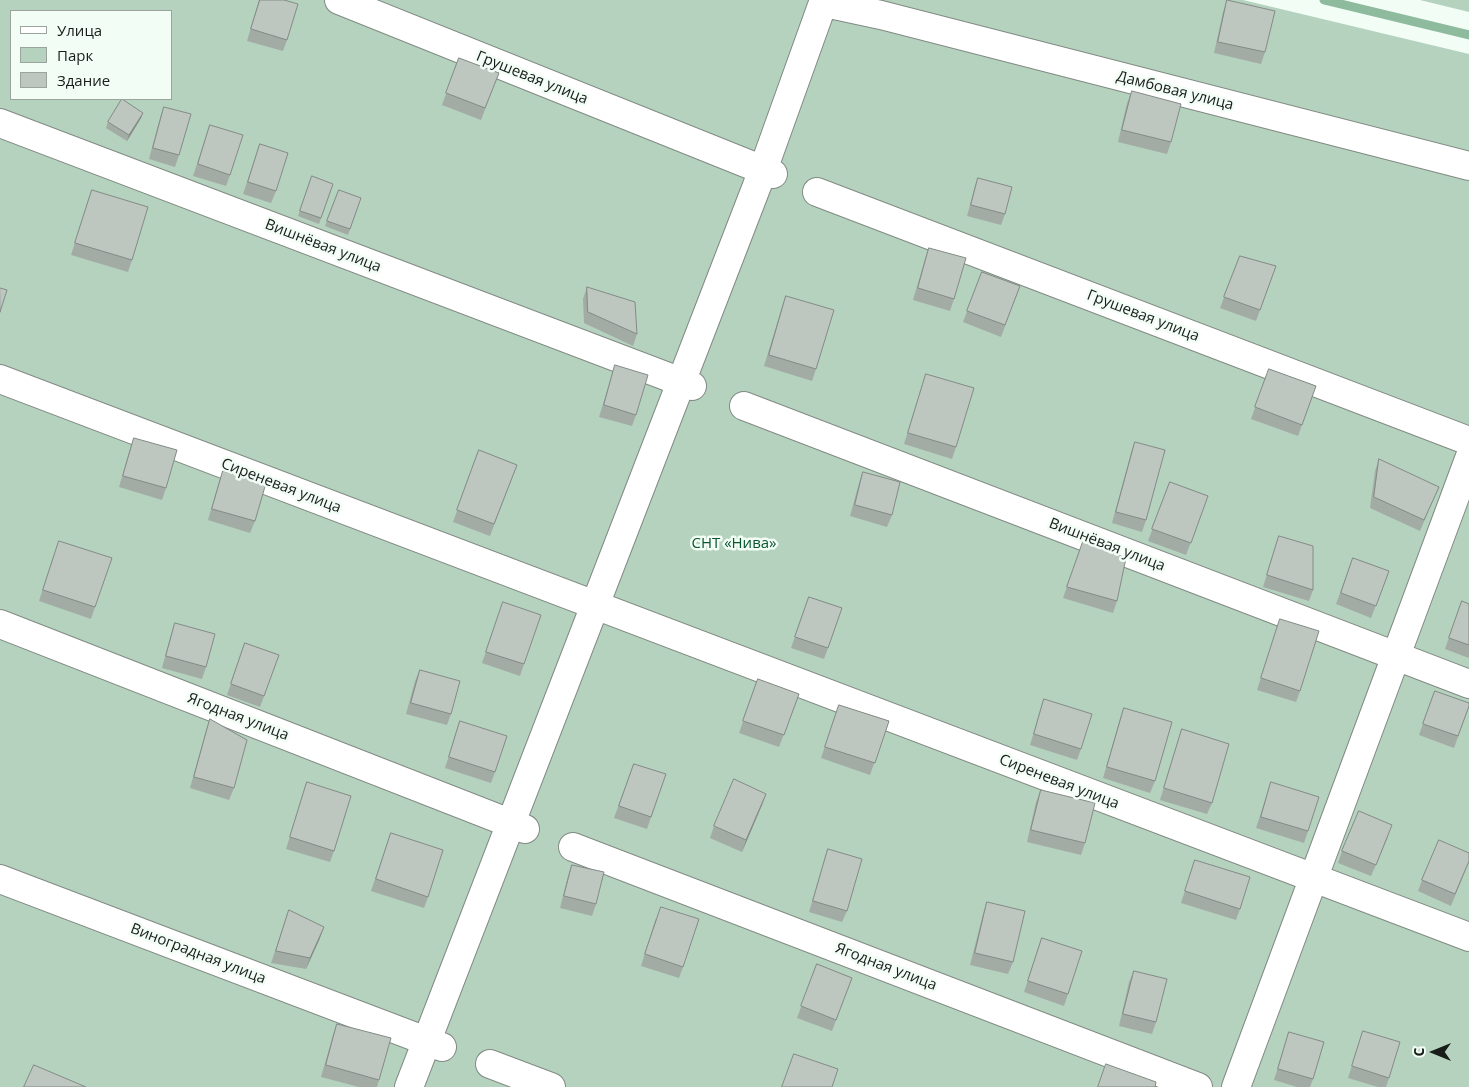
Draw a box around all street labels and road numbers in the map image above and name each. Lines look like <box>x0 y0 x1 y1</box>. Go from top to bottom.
street label: Грушевая улица <box>474 47 590 109</box>
street label: Дамбовая улица <box>1115 68 1235 114</box>
street label: Вишнёвая улица <box>262 216 384 276</box>
street label: Грушевая улица <box>1084 286 1202 346</box>
street label: Сиреневая улица <box>218 455 344 517</box>
street label: Вишнёвая улица <box>1046 515 1168 575</box>
street label: Ягодная улица <box>185 689 291 745</box>
street label: Сиреневая улица <box>996 751 1122 813</box>
street label: Виноградная улица <box>128 920 268 988</box>
street label: Ягодная улица <box>833 939 939 995</box>

